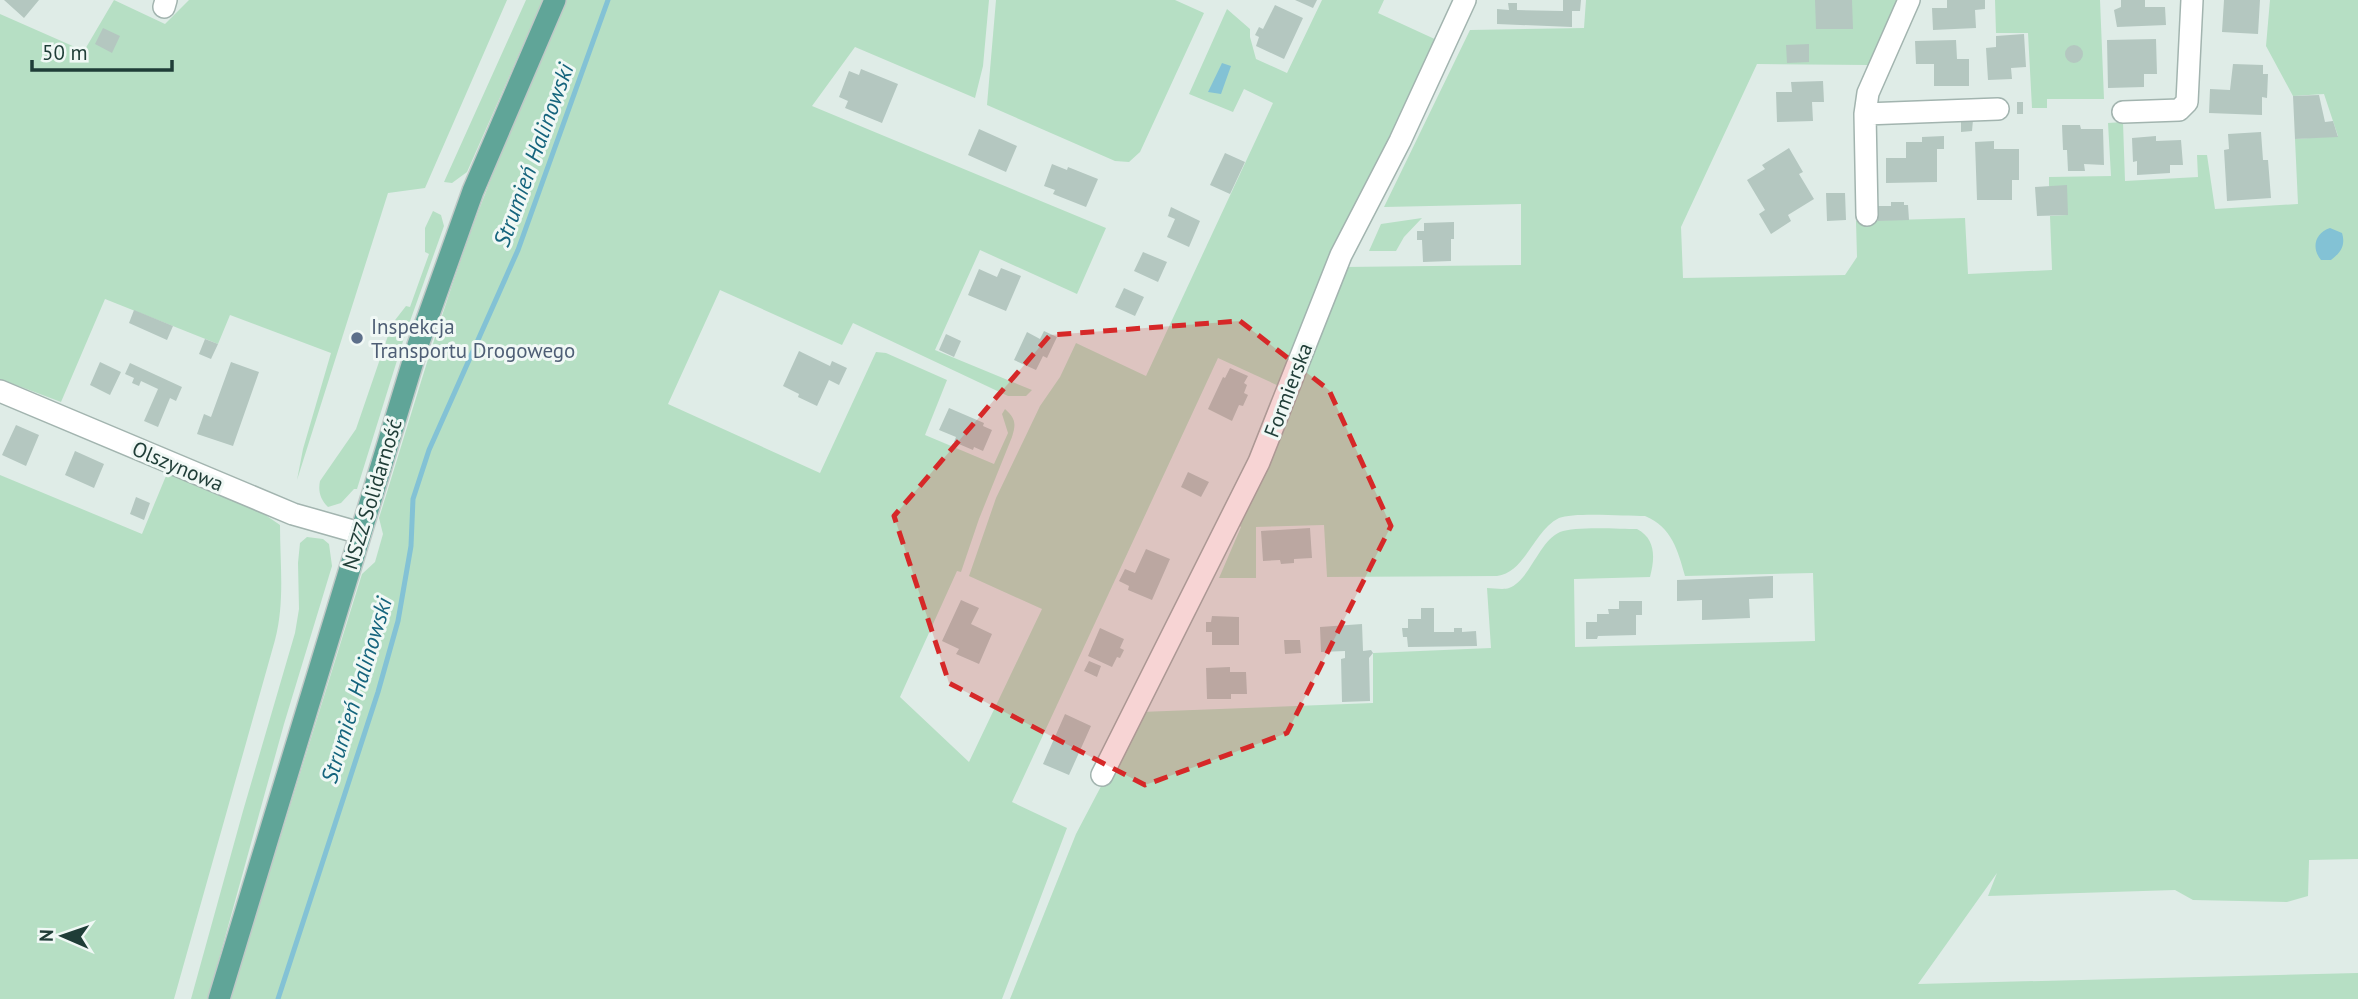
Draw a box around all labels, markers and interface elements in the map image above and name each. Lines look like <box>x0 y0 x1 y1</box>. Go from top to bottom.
scale bar <box>32 28 172 72</box>
text: 50 m <box>42 39 88 66</box>
water label: Strumień Halinowski <box>486 58 580 251</box>
place label: Inspekcja Transportu Drogowego <box>371 313 575 364</box>
marker: Inspekcja Transportu Drogowego <box>349 330 365 346</box>
street label: Formierska <box>1258 339 1318 441</box>
street label: NSZZ Solidarność <box>336 415 408 573</box>
street label: Olszynowa <box>128 435 228 497</box>
water label: Strumień Halinowski <box>314 593 398 787</box>
north arrow <box>28 901 98 971</box>
text: N <box>34 929 58 942</box>

